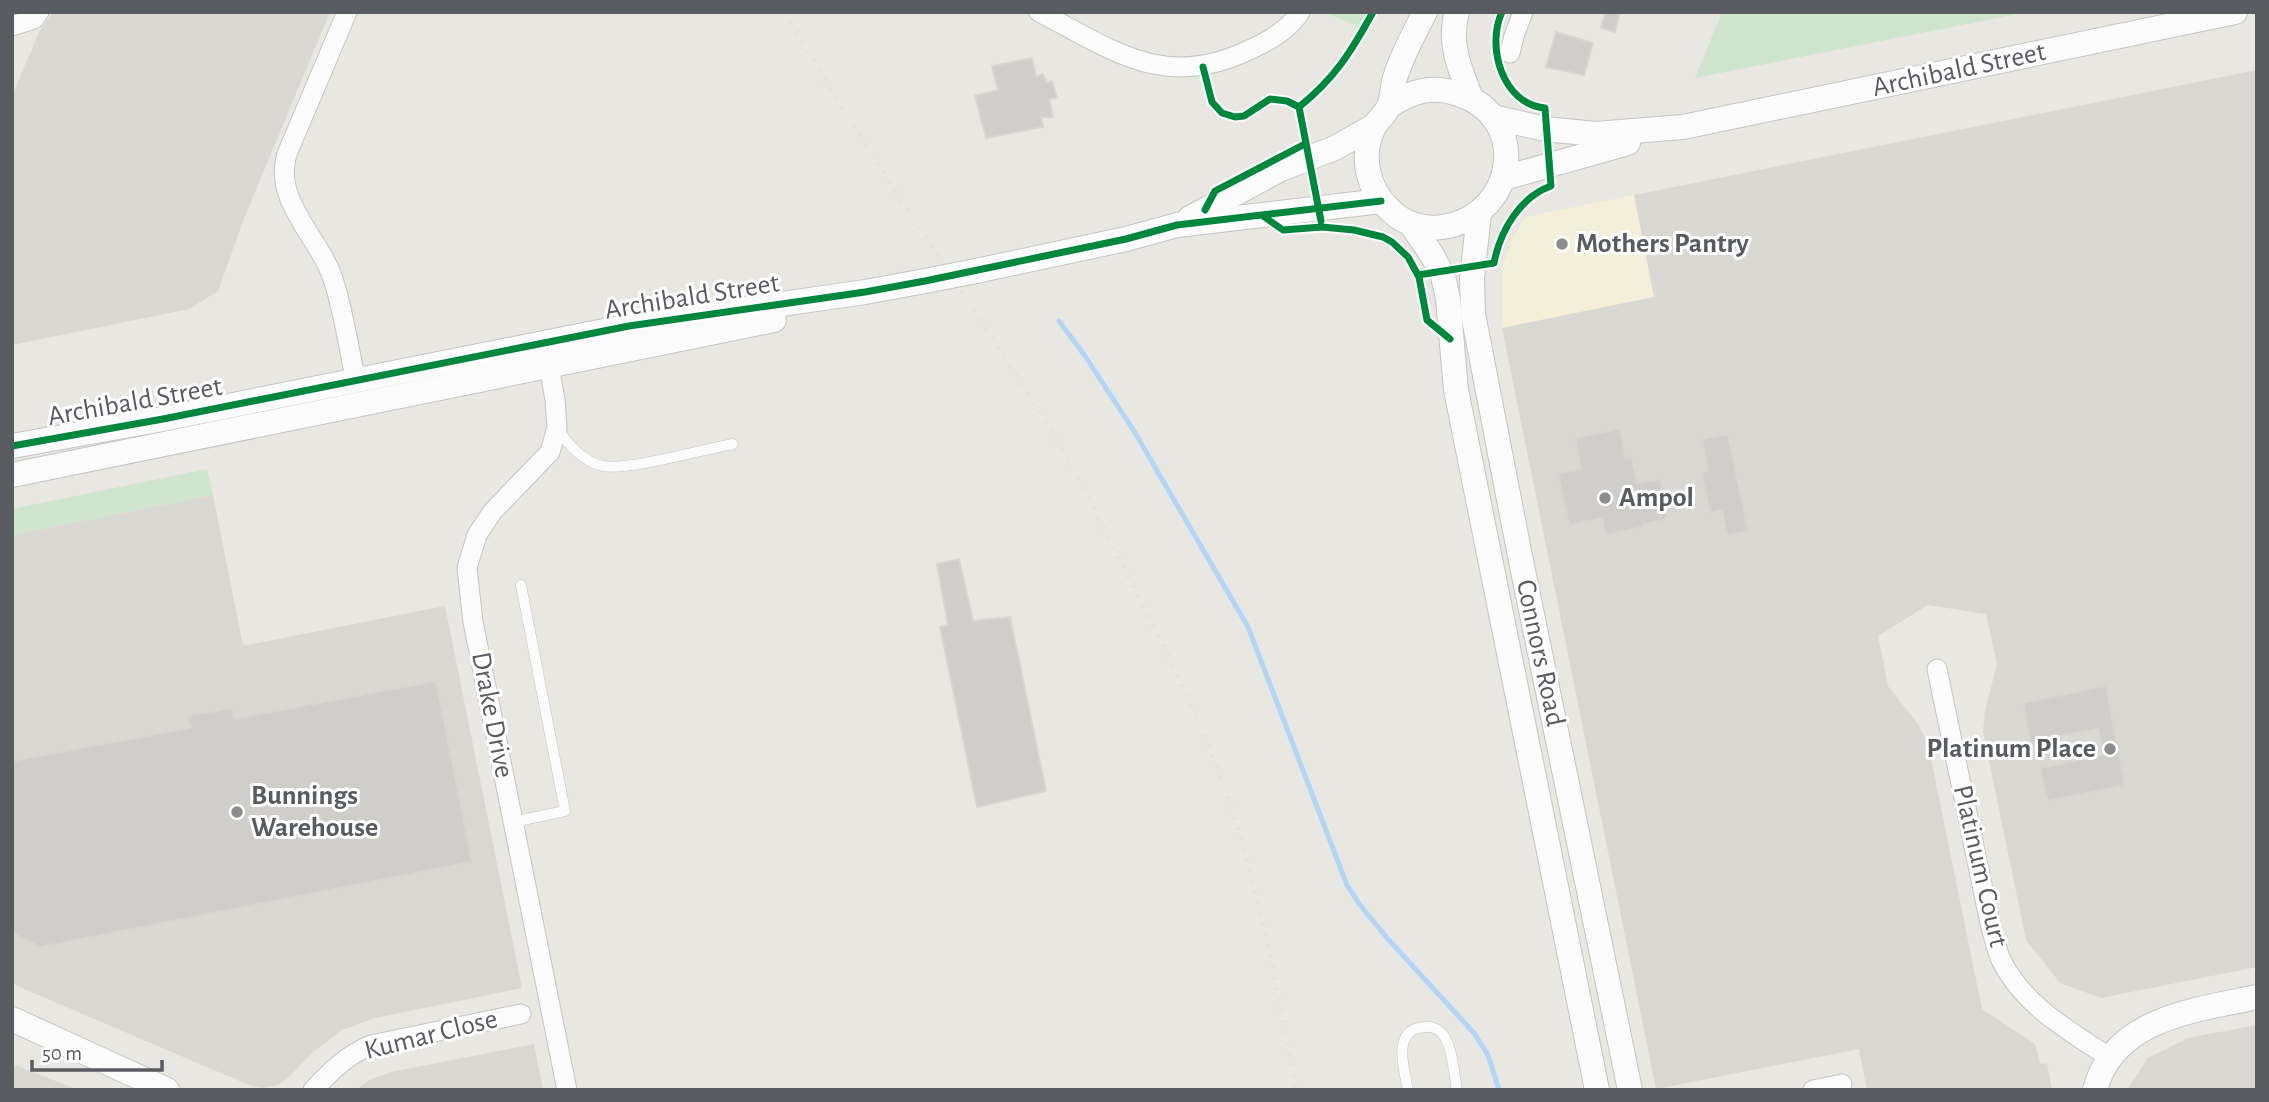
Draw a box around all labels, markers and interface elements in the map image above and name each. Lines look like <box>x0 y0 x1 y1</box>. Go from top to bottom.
street label: Archibald Street <box>1870 38 2048 102</box>
place label: Mothers Pantry <box>1576 230 1749 258</box>
marker: Mothers Pantry <box>1554 236 1570 252</box>
street label: Archibald Street <box>603 269 781 325</box>
street label: Archibald Street <box>46 373 224 431</box>
place label: Ampol <box>1619 484 1694 512</box>
marker: Ampol <box>1597 490 1613 506</box>
street label: Connors Road <box>1511 577 1569 729</box>
street label: Drake Drive <box>466 650 518 780</box>
place label: Platinum Place <box>1927 735 2096 763</box>
marker: Platinum Place <box>2102 741 2118 757</box>
place label: Bunnings Warehouse <box>251 782 378 842</box>
street label: Platinum Court <box>1948 782 2012 950</box>
marker: Bunnings Warehouse <box>229 804 245 820</box>
street label: Kumar Close <box>362 1005 500 1065</box>
scale bar <box>32 1028 161 1072</box>
text: 50 m <box>42 1043 82 1064</box>

